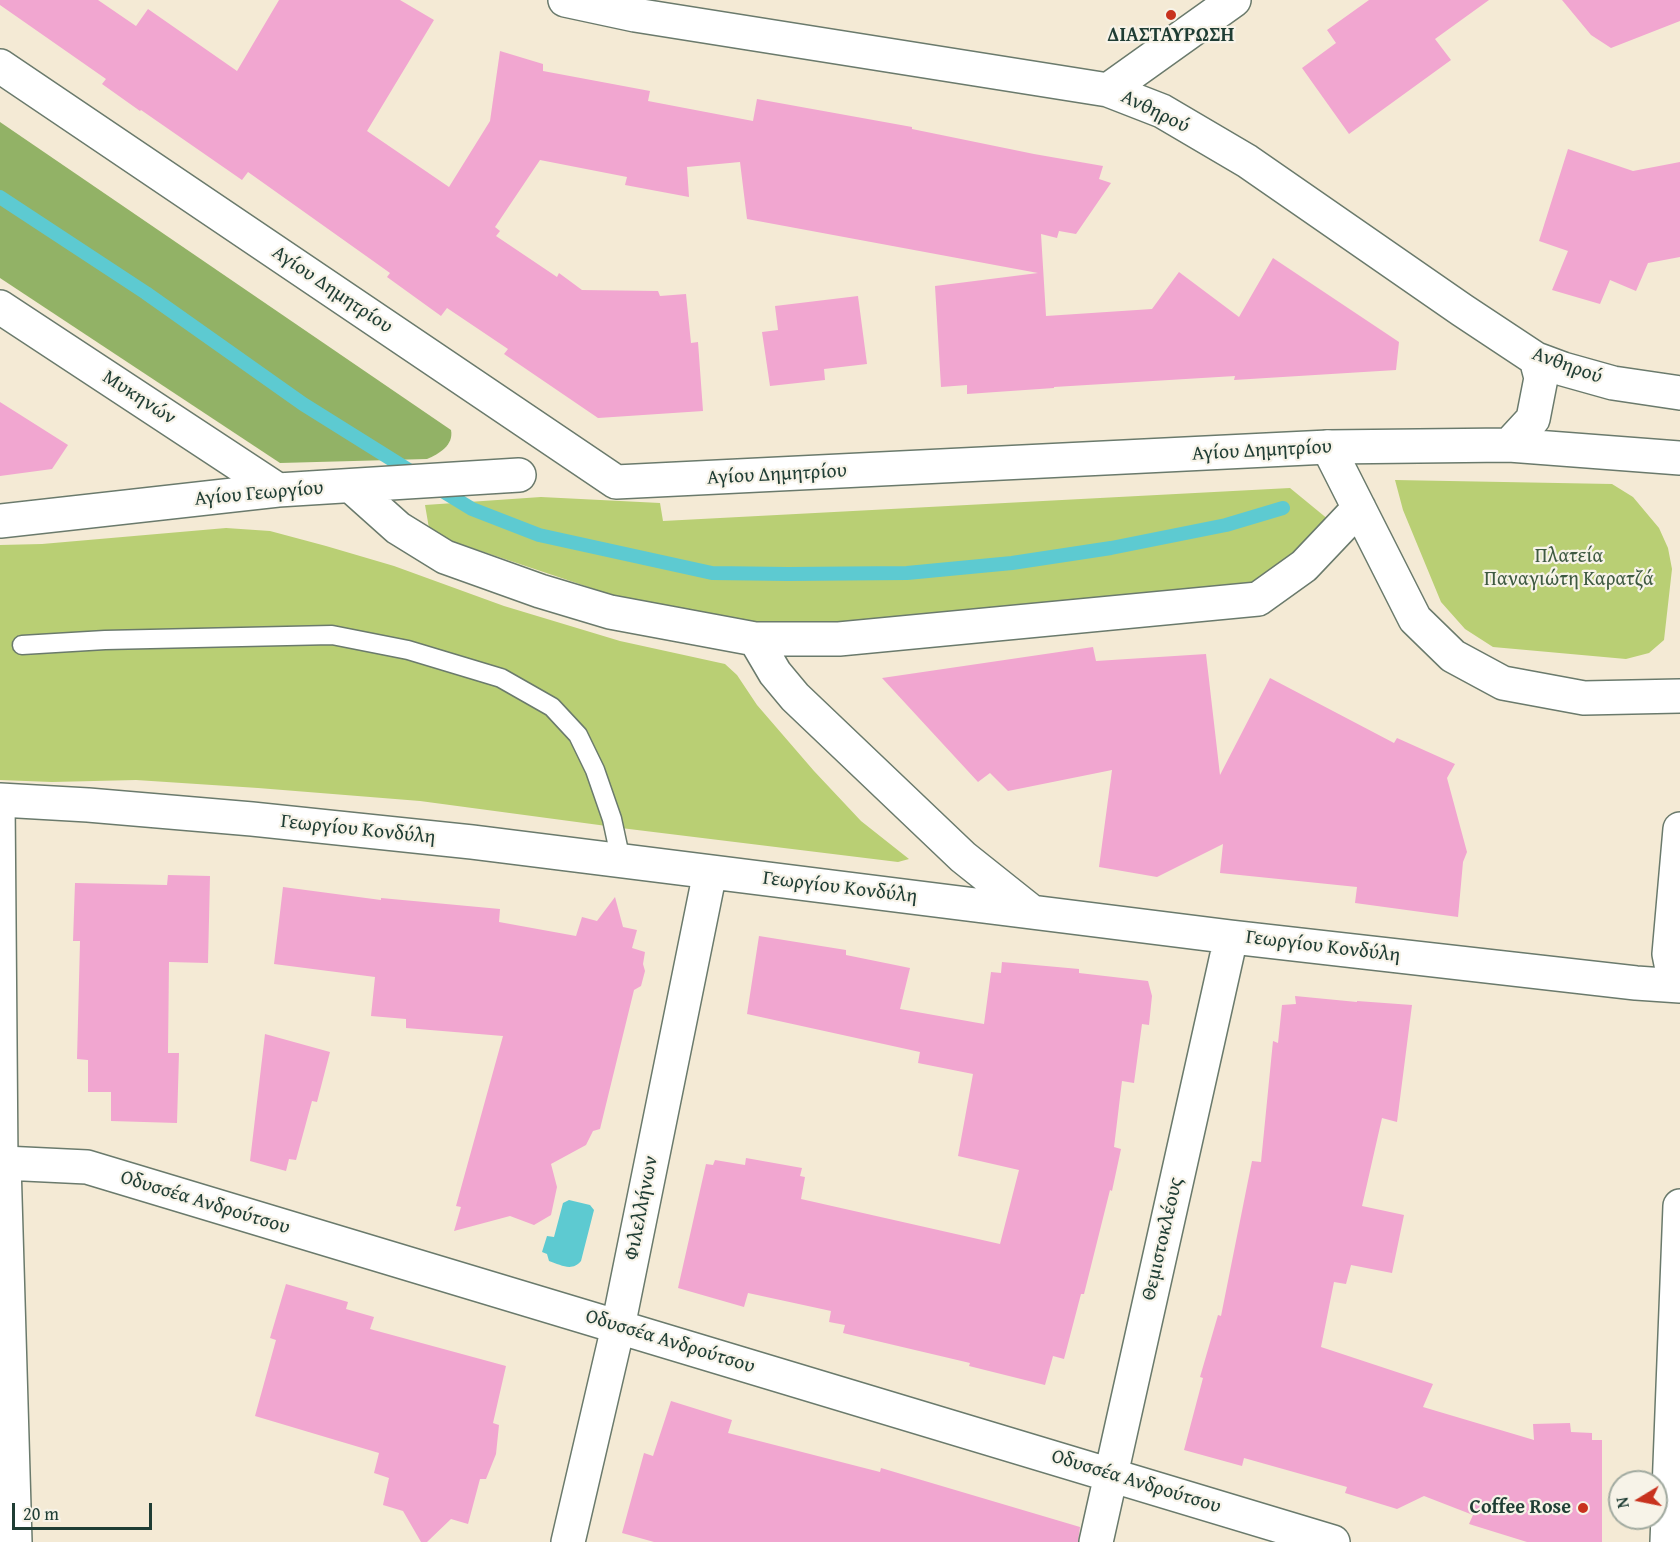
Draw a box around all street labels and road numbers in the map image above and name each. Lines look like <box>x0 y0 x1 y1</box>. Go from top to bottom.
street label: Ανθηρού <box>1117 85 1193 139</box>
street label: Αγίου Δημητρίου <box>267 241 397 339</box>
street label: Ανθηρού <box>1529 342 1605 390</box>
street label: Μυκηνών <box>98 365 180 431</box>
street label: Αγίου Δημητρίου <box>1191 435 1333 467</box>
street label: Αγίου Δημητρίου <box>706 459 848 491</box>
street label: Αγίου Γεωργίου <box>193 476 325 512</box>
street label: Γεωργίου Κονδύλη <box>279 810 437 850</box>
street label: Γεωργίου Κονδύλη <box>761 867 919 909</box>
street label: Γεωργίου Κονδύλη <box>1244 926 1402 968</box>
street label: Φιλελλήνων <box>620 1154 664 1262</box>
street label: Οδυσσέα Ανδρούτσου <box>117 1166 293 1240</box>
street label: Θεμιστοκλέους <box>1137 1175 1189 1303</box>
street label: Οδυσσέα Ανδρούτσου <box>582 1305 758 1379</box>
street label: Οδυσσέα Ανδρούτσου <box>1048 1445 1224 1519</box>

